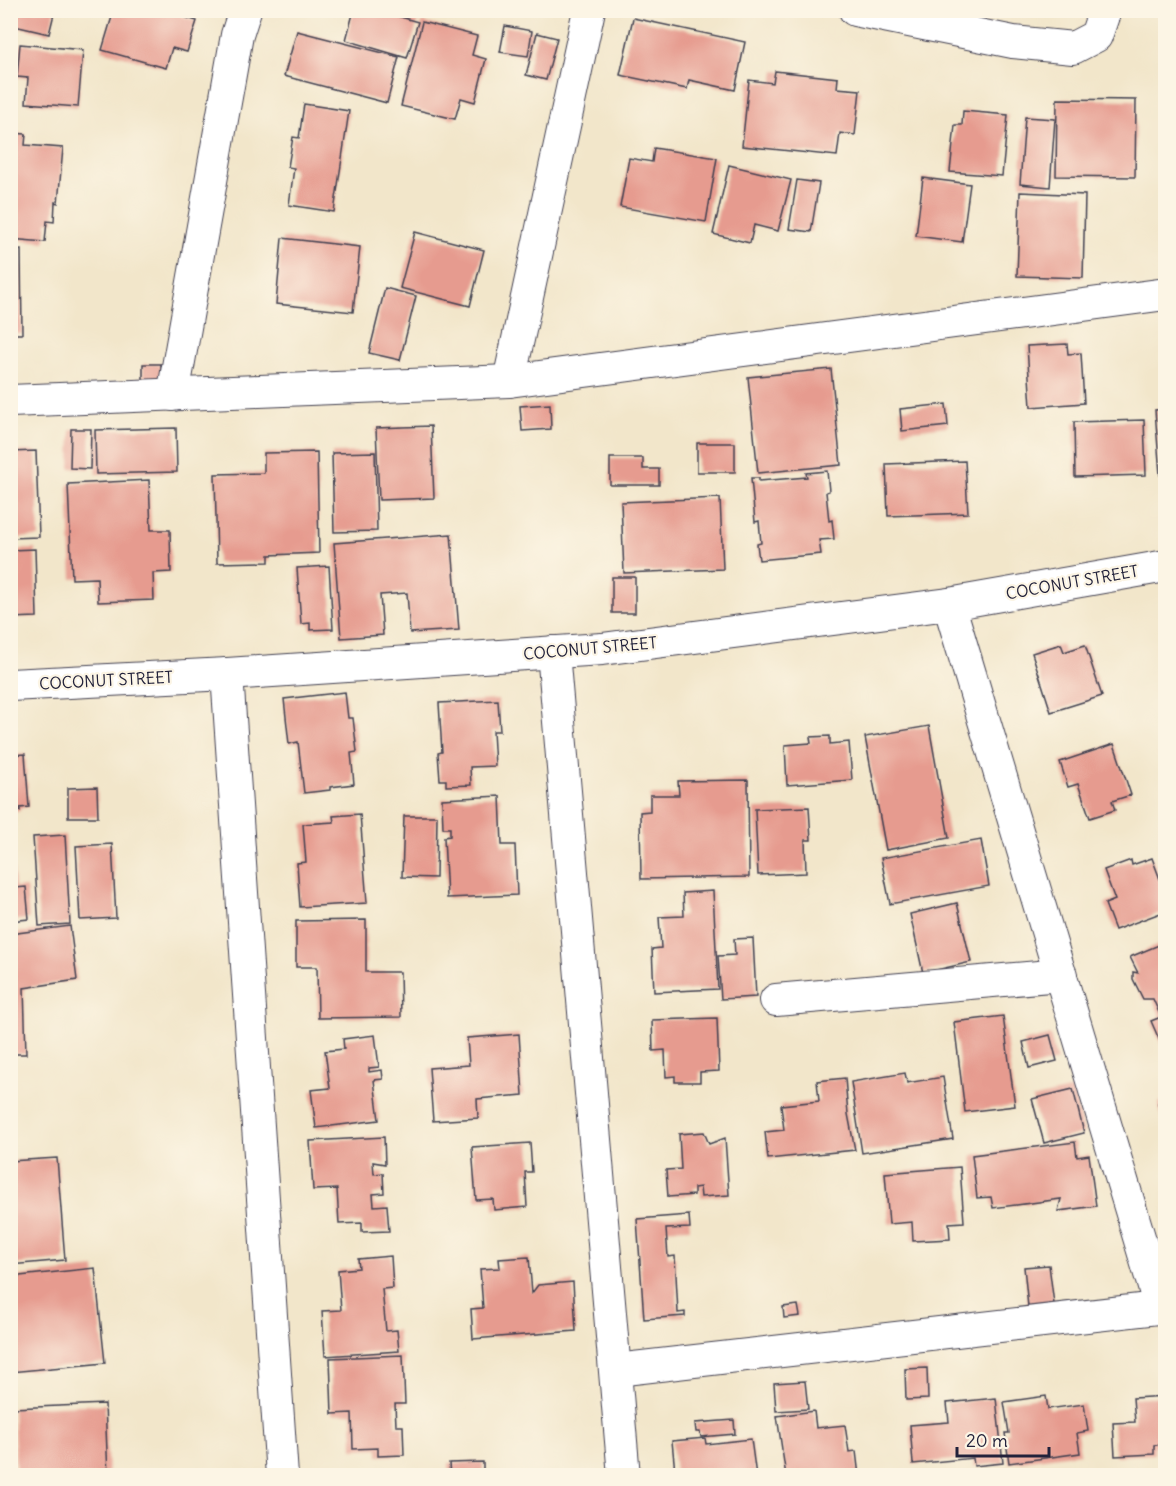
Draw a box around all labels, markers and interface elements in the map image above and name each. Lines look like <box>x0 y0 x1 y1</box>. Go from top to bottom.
street label: COCONUT STREET <box>1004 561 1140 603</box>
street label: COCONUT STREET <box>522 632 658 664</box>
street label: COCONUT STREET <box>39 667 173 693</box>
scale bar <box>957 1420 1048 1458</box>
text: 20 m <box>966 1429 1008 1452</box>

